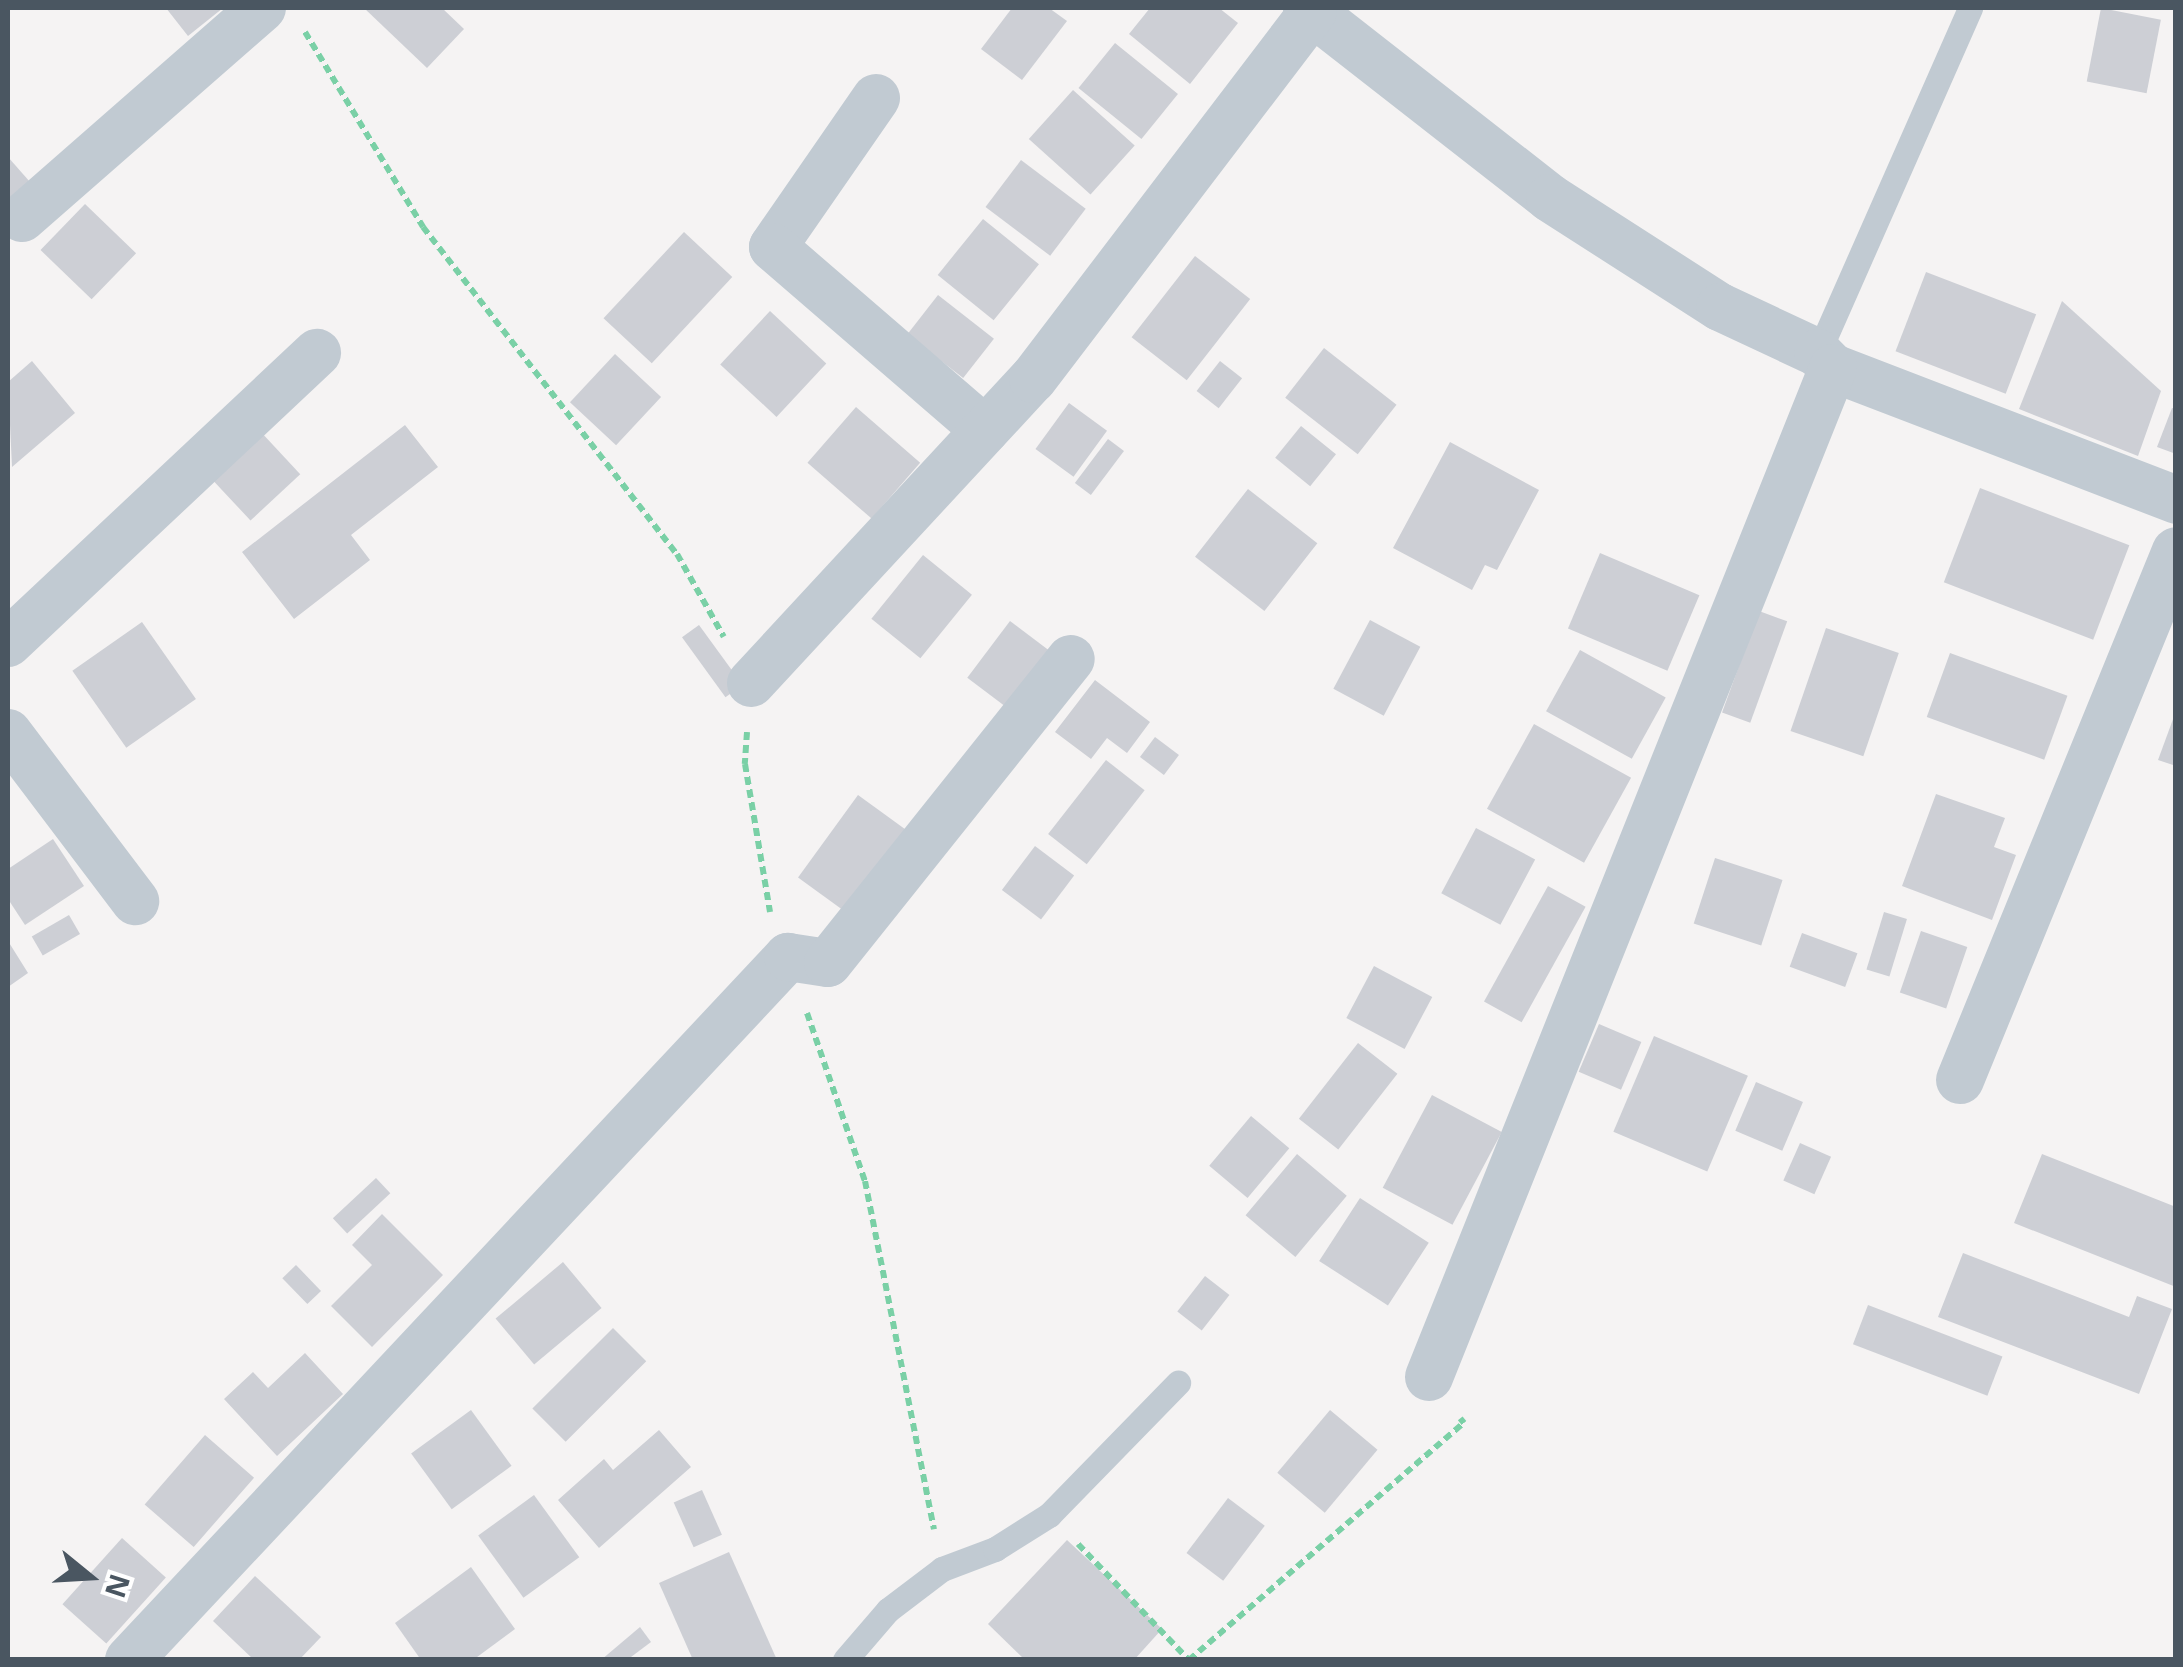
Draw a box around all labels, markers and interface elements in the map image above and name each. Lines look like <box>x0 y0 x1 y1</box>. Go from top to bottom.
north arrow <box>40 1527 140 1627</box>
text: N <box>97 1570 140 1603</box>

